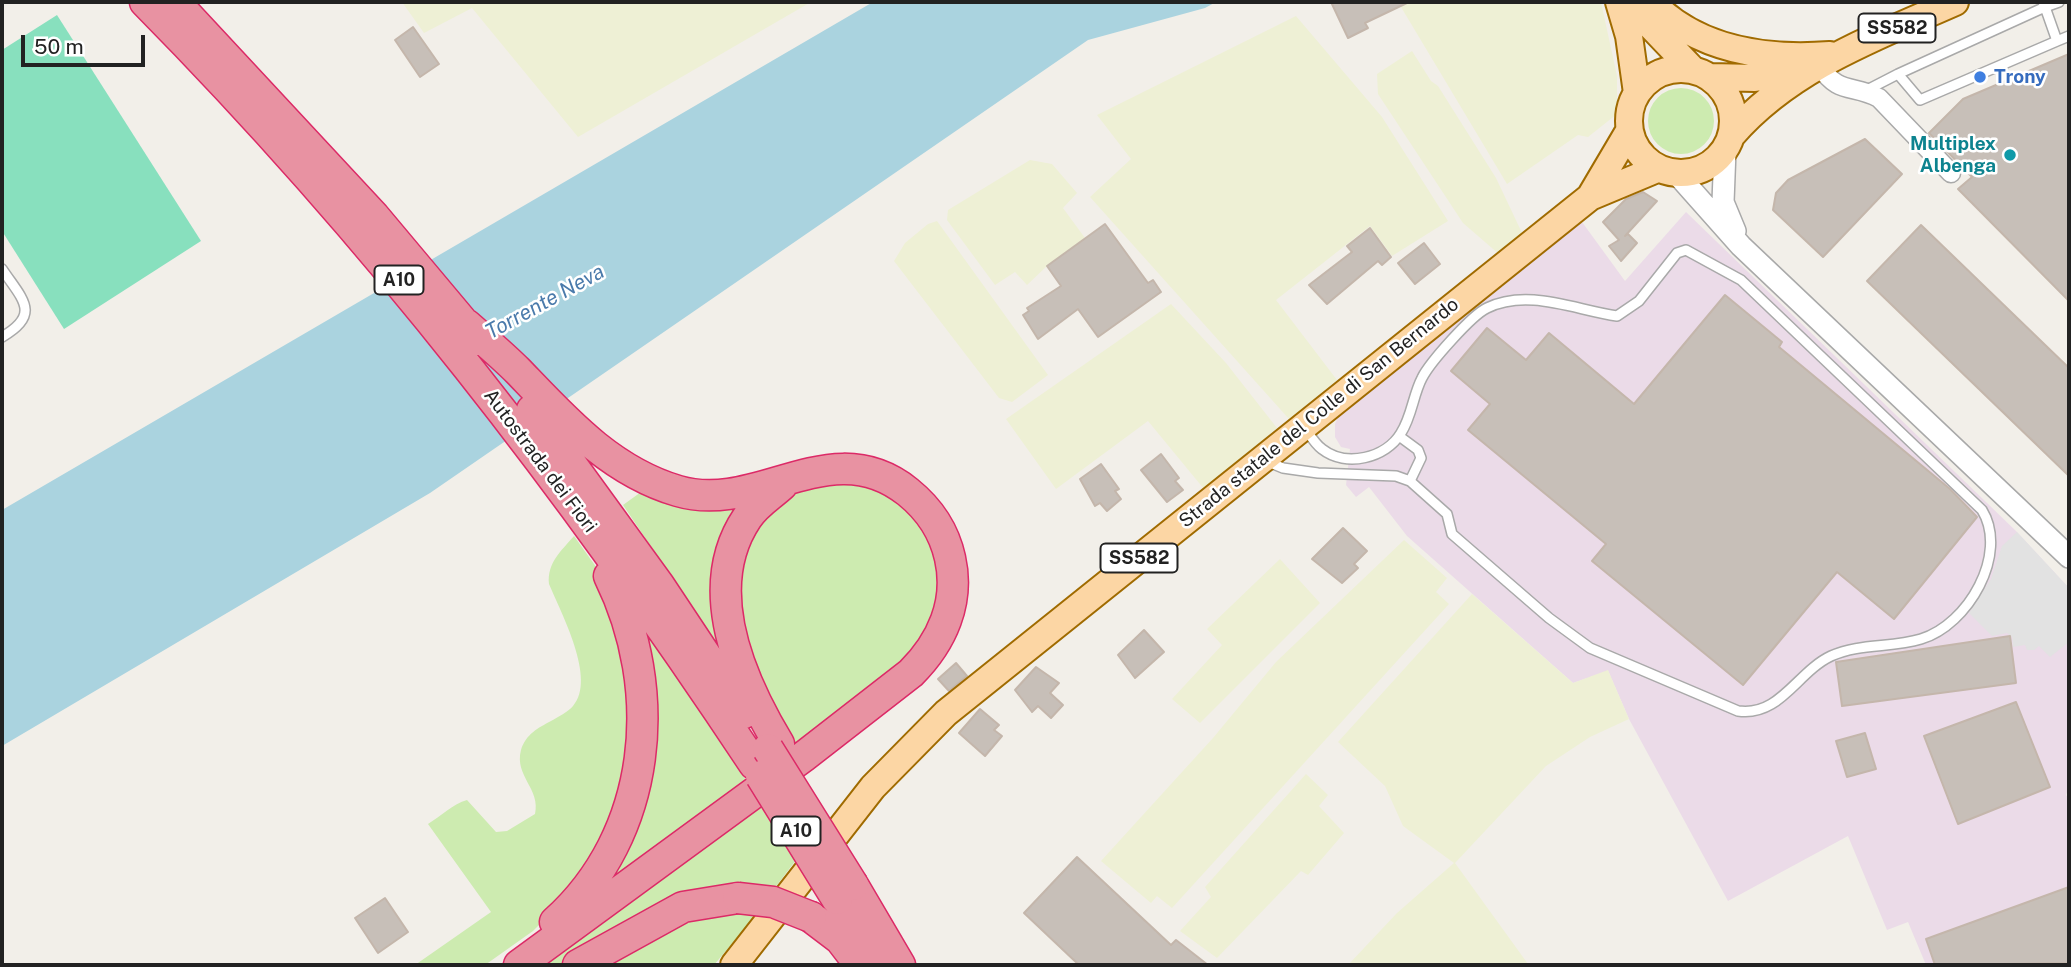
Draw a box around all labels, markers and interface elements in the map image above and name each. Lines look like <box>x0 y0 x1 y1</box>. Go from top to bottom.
road number: SS582 <box>1858 13 1936 42</box>
scale bar <box>24 21 149 65</box>
text: 50 m <box>34 34 84 59</box>
place label: Trony <box>1994 66 2046 88</box>
marker: Trony <box>1972 69 1988 85</box>
place label: Multiplex Albenga <box>1910 133 1996 177</box>
marker: Multiplex Albenga <box>2002 147 2018 163</box>
water label: Torrente Neva <box>481 259 609 345</box>
road number: A10 <box>374 266 424 294</box>
street label: Strada statale del Colle di San Bernardo <box>1175 293 1463 533</box>
street label: Autostrada dei Fiori <box>479 385 601 537</box>
road number: SS582 <box>1100 544 1178 572</box>
road number: A10 <box>772 816 820 846</box>

